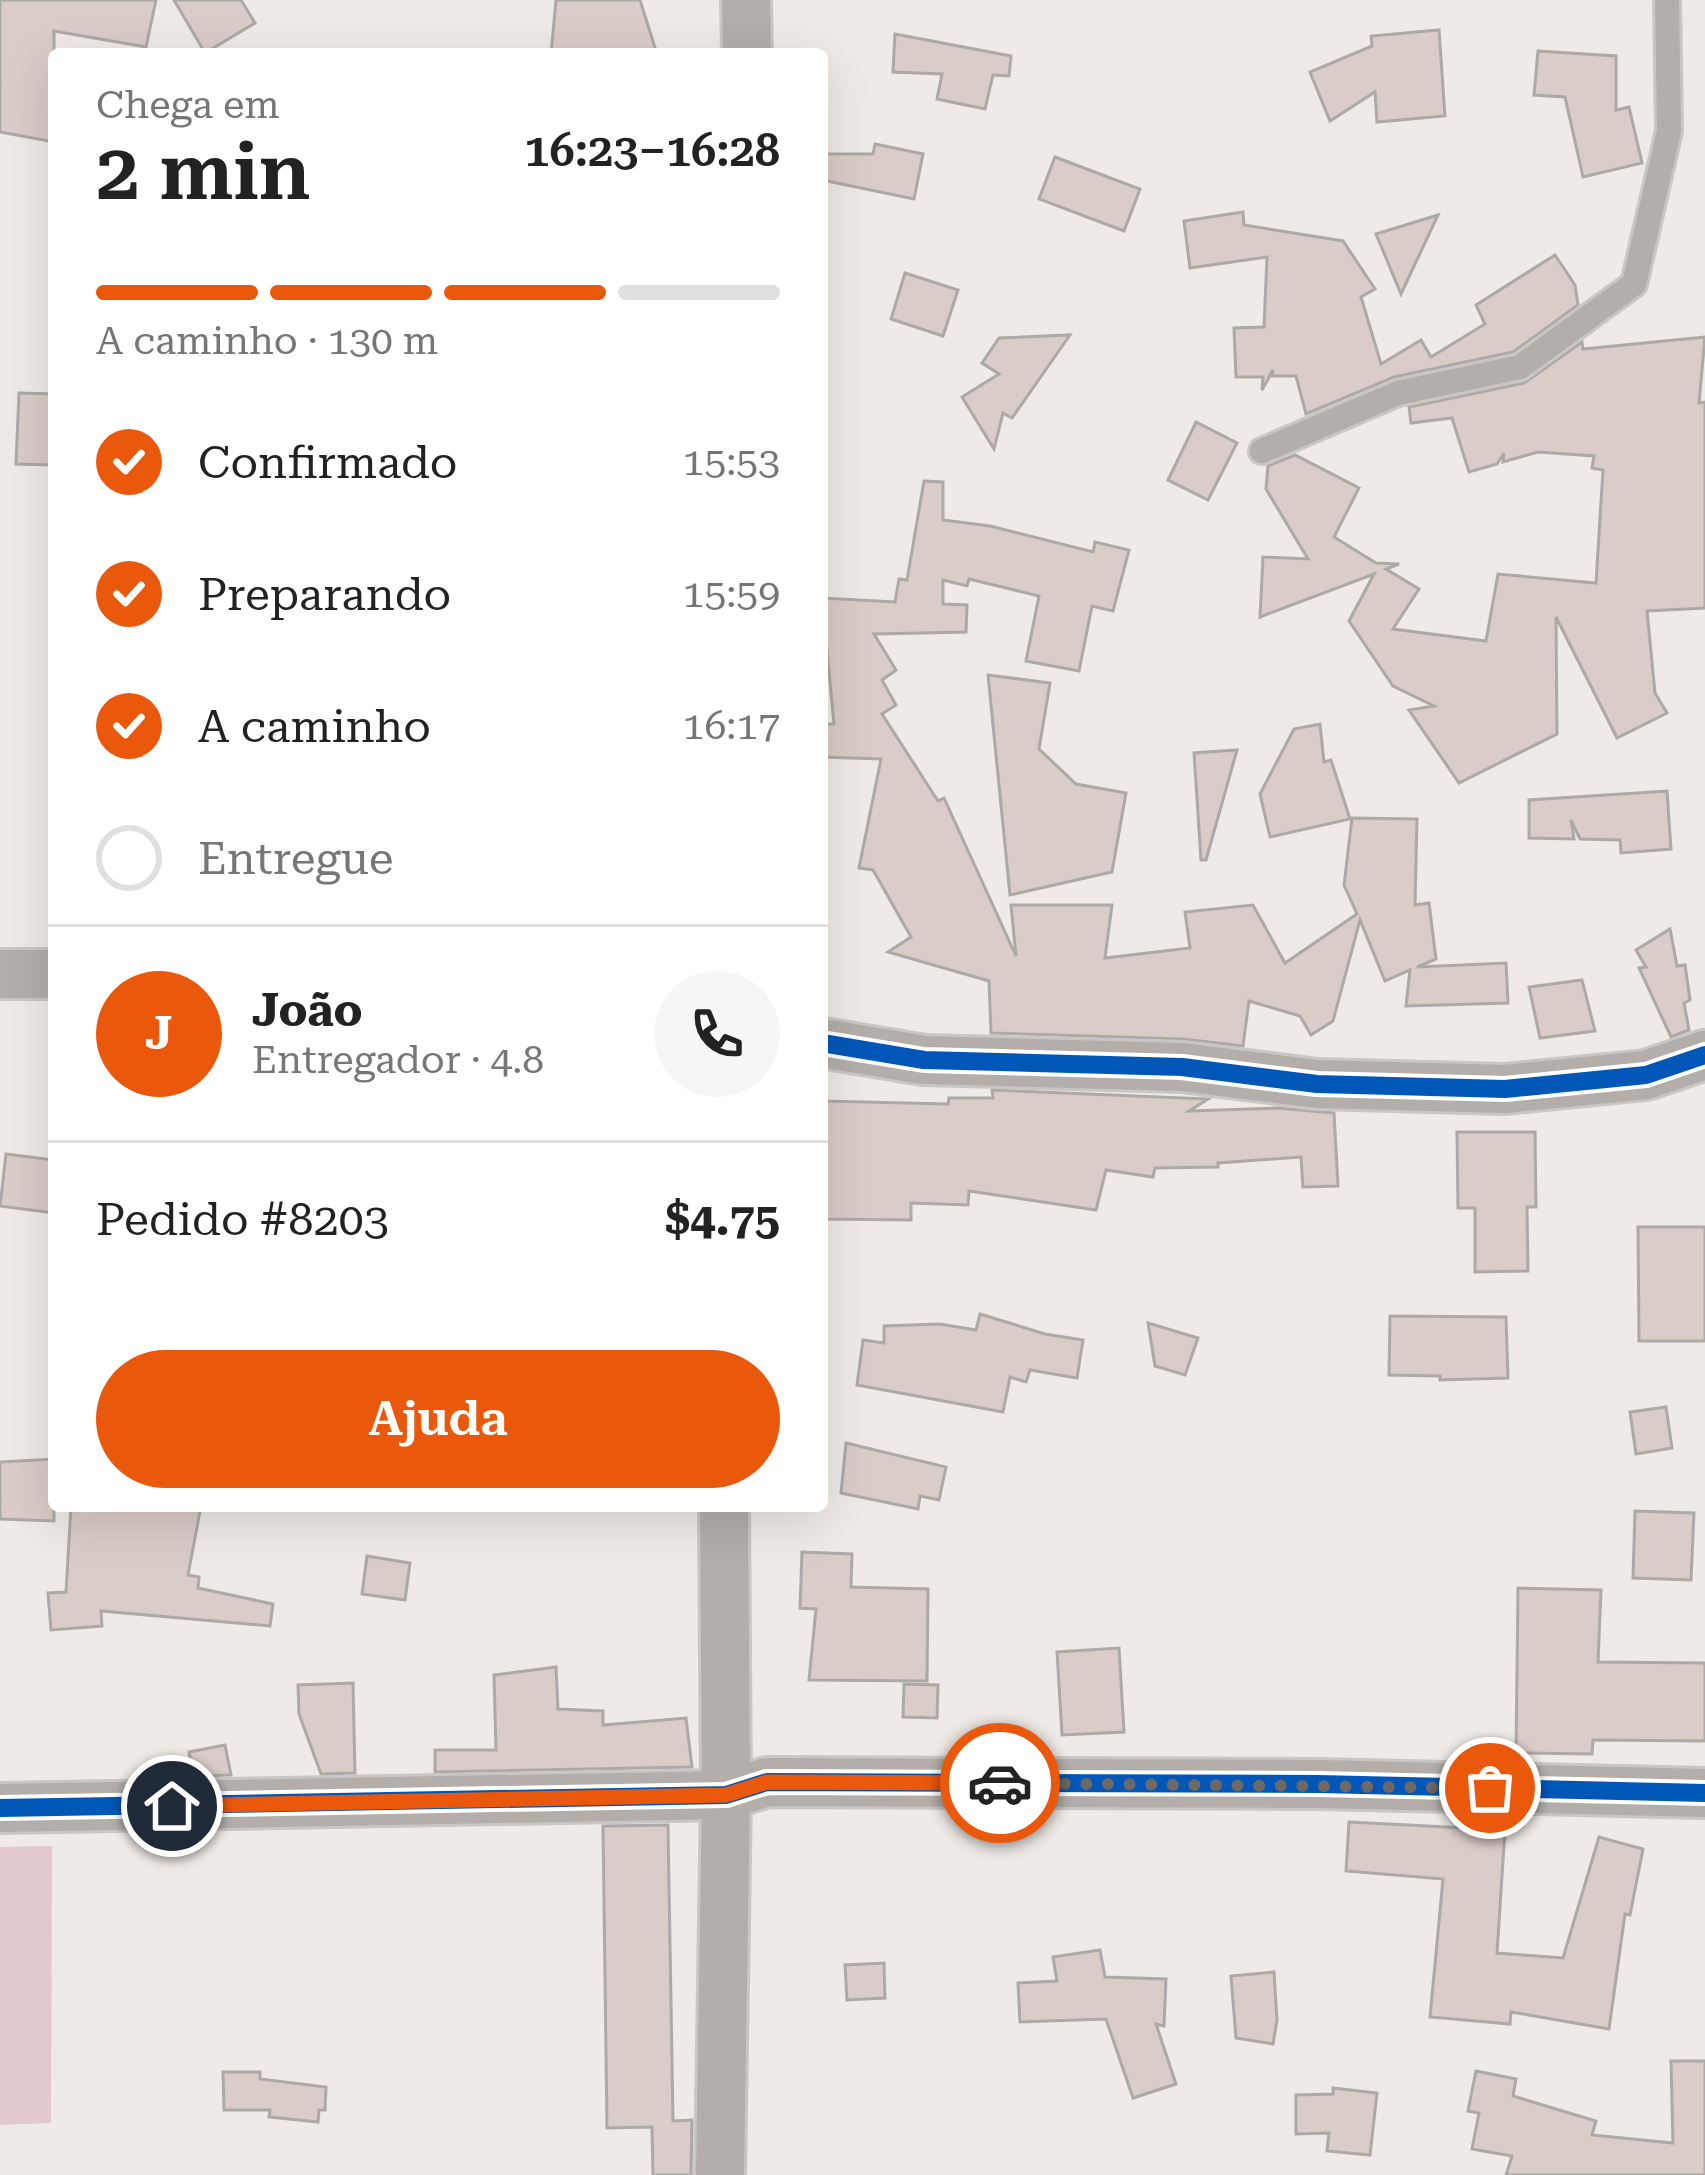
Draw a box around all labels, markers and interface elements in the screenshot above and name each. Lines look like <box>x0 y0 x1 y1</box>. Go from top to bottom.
text: Chega em <box>96 82 280 128</box>
text: 16:23–16:28 <box>524 124 780 177</box>
text: 2 min <box>96 127 311 218</box>
text: A caminho · 130 m <box>96 318 438 364</box>
icon: check <box>96 429 162 495</box>
text: Confirmado <box>198 436 457 489</box>
text: 15:53 <box>683 439 780 485</box>
icon: check <box>96 561 162 627</box>
text: Preparando <box>198 568 451 621</box>
text: 15:59 <box>683 571 780 617</box>
icon: check <box>96 693 162 759</box>
text: A caminho <box>198 700 431 753</box>
text: 16:17 <box>683 703 780 749</box>
text: Entregue <box>198 832 394 885</box>
button: phone <box>654 971 780 1097</box>
text: João <box>252 984 363 1037</box>
text: J <box>145 1007 173 1060</box>
text: Entregador · 4.8 <box>252 1037 544 1083</box>
text: Pedido #8203 <box>96 1193 389 1246</box>
text: $4.75 <box>665 1193 780 1246</box>
button: Ajuda <box>96 1350 780 1488</box>
courier <box>940 1723 1060 1843</box>
pin <box>1439 1737 1541 1839</box>
icon: car <box>967 1750 1033 1816</box>
pin <box>121 1755 223 1857</box>
icon: bag <box>1457 1755 1523 1821</box>
icon: home <box>139 1773 205 1839</box>

